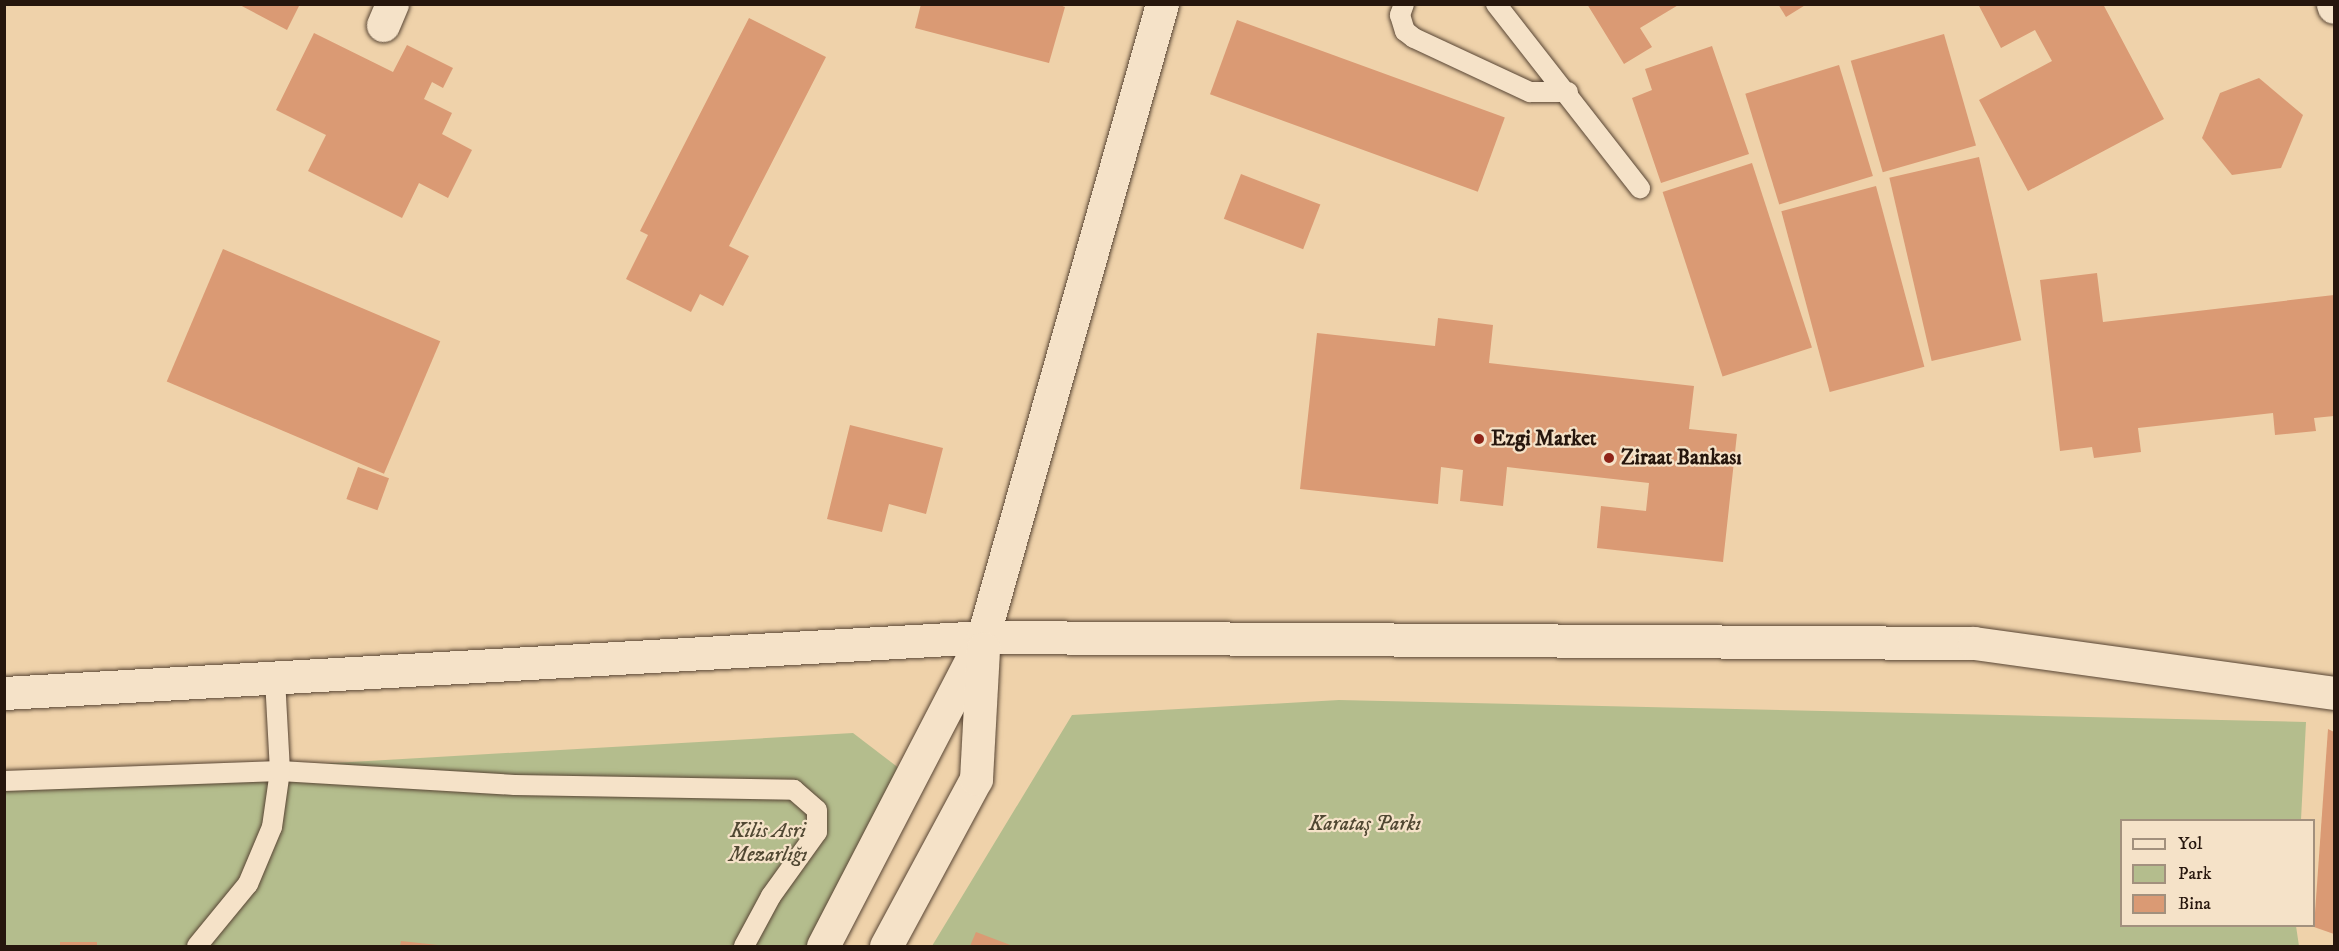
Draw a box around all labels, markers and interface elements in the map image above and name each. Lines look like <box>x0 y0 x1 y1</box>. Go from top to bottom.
place label: Ezgi Market <box>1491 426 1597 452</box>
marker: Ezgi Market <box>1472 432 1486 446</box>
place label: Ziraat Bankası <box>1621 445 1742 471</box>
marker: Ziraat Bankası <box>1602 451 1616 465</box>
park label: Karataş Parkı <box>1309 811 1421 837</box>
park label: Kilis Asri Mezarlığı <box>729 818 807 868</box>
legend <box>2120 819 2315 927</box>
text: Yol <box>2178 833 2202 855</box>
text: Park <box>2178 863 2212 885</box>
text: Bina <box>2178 893 2211 915</box>

